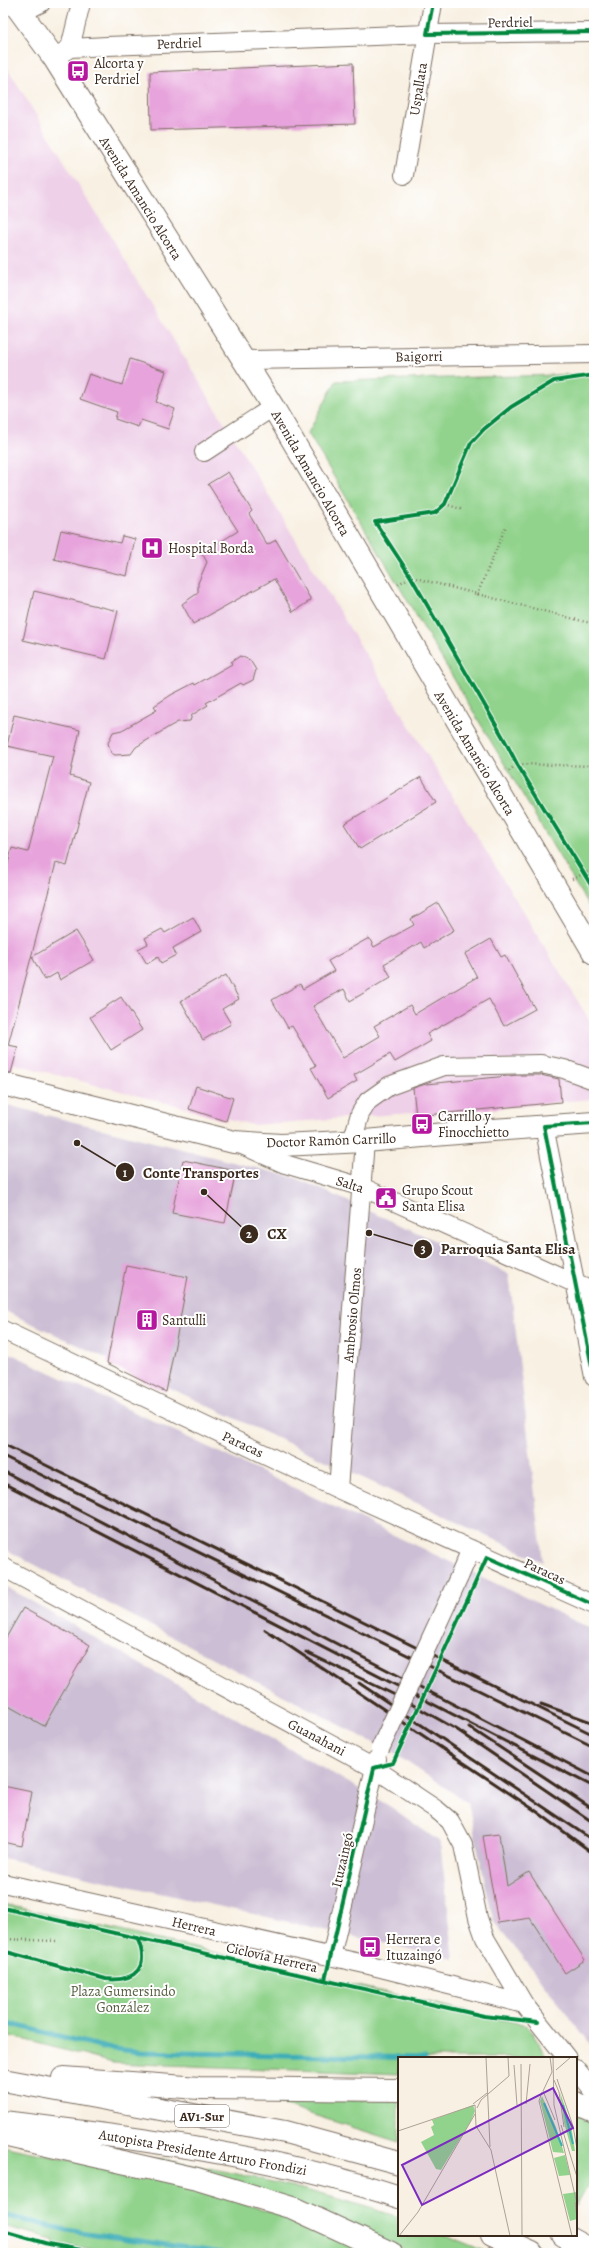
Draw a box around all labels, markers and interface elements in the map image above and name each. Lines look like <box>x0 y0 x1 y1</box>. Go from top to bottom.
street label: Perdriel <box>487 13 533 32</box>
street label: Perdriel <box>156 33 202 54</box>
place label: Alcorta y Perdriel <box>93 54 144 89</box>
bus stop icon: Alcorta y Perdriel <box>65 58 91 84</box>
street label: Uspallata <box>405 61 432 117</box>
street label: Avenida Amancio Alcorta <box>94 132 187 264</box>
street label: Baigorri <box>395 347 443 366</box>
street label: Avenida Amancio Alcorta <box>266 406 355 540</box>
hospital icon: Hospital Borda <box>139 535 165 561</box>
place label: Hospital Borda <box>168 539 254 558</box>
street label: Avenida Amancio Alcorta <box>429 686 520 820</box>
place label: Carrillo y Finocchietto <box>438 1107 509 1142</box>
bus stop icon: Carrillo y Finocchietto <box>409 1111 435 1137</box>
street label: Doctor Ramón Carrillo <box>266 1129 396 1152</box>
callout: Conte Transportes <box>115 1159 266 1186</box>
text: Conte Transportes <box>143 1163 259 1183</box>
text: 1 <box>123 1165 128 1181</box>
street label: Salta <box>333 1171 367 1198</box>
place label: Grupo Scout Santa Elisa <box>402 1181 474 1216</box>
public building icon: Grupo Scout Santa Elisa <box>373 1185 399 1211</box>
callout: CX <box>239 1220 295 1247</box>
text: CX <box>267 1224 288 1244</box>
text: 2 <box>246 1226 252 1242</box>
callout: Parroquia Santa Elisa <box>413 1235 584 1262</box>
text: Parroquia Santa Elisa <box>441 1239 576 1259</box>
text: 3 <box>420 1241 426 1257</box>
street label: Ambrosio Olmos <box>339 1267 366 1364</box>
building icon: Santulli <box>134 1307 160 1333</box>
place label: Santulli <box>162 1311 206 1330</box>
street label: Paracas <box>219 1427 267 1462</box>
street label: Paracas <box>521 1554 569 1589</box>
street label: Guanahani <box>284 1714 349 1761</box>
street label: Ituzaingó <box>327 1831 358 1889</box>
street label: Herrera <box>170 1912 218 1941</box>
place label: Herrera e Ituzaingó <box>386 1930 442 1965</box>
bus stop icon: Herrera e Ituzaingó <box>357 1934 383 1960</box>
street label: Ciclovía Herrera <box>224 1938 320 1977</box>
park label: Plaza Gumersindo González <box>70 1982 176 2017</box>
inset map <box>398 2057 577 2236</box>
road number: AV1-Sur <box>175 2105 229 2127</box>
street label: Autopista Presidente Arturo Frondizi <box>97 2125 308 2180</box>

